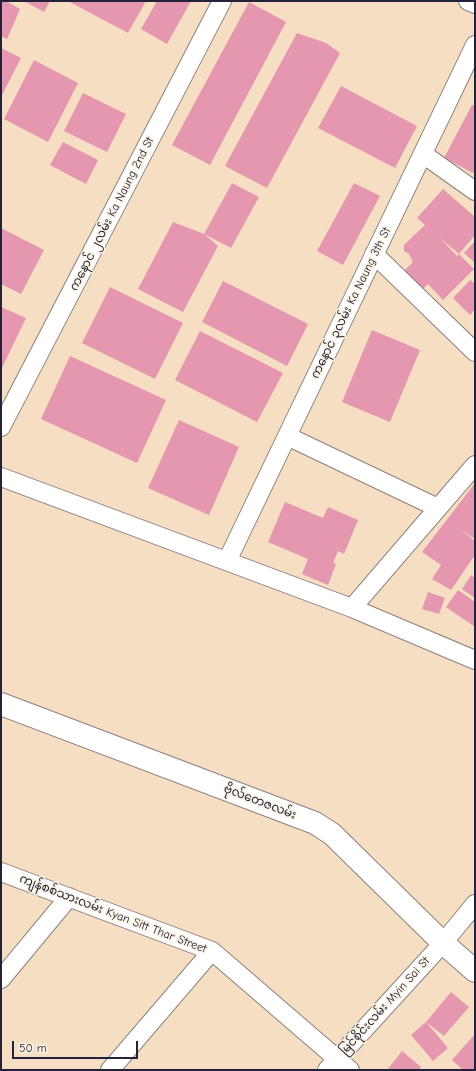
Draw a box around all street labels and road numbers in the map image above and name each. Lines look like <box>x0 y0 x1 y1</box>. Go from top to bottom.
street label: ကနောင် ၂လမ်း Ka Naung 2nd St <box>67 135 157 293</box>
street label: ကနောင် ၃လမ်း Ka Naung 3th St <box>308 225 394 381</box>
street label: ဗိုလ်တေဇလမ်း <box>222 782 298 822</box>
street label: ကျန်စစ်သားလမ်း Kyan Sitt Thar Street <box>17 872 209 956</box>
street label: မြင်စိုင်းလမ်း Myin Sai St <box>337 954 433 1058</box>

